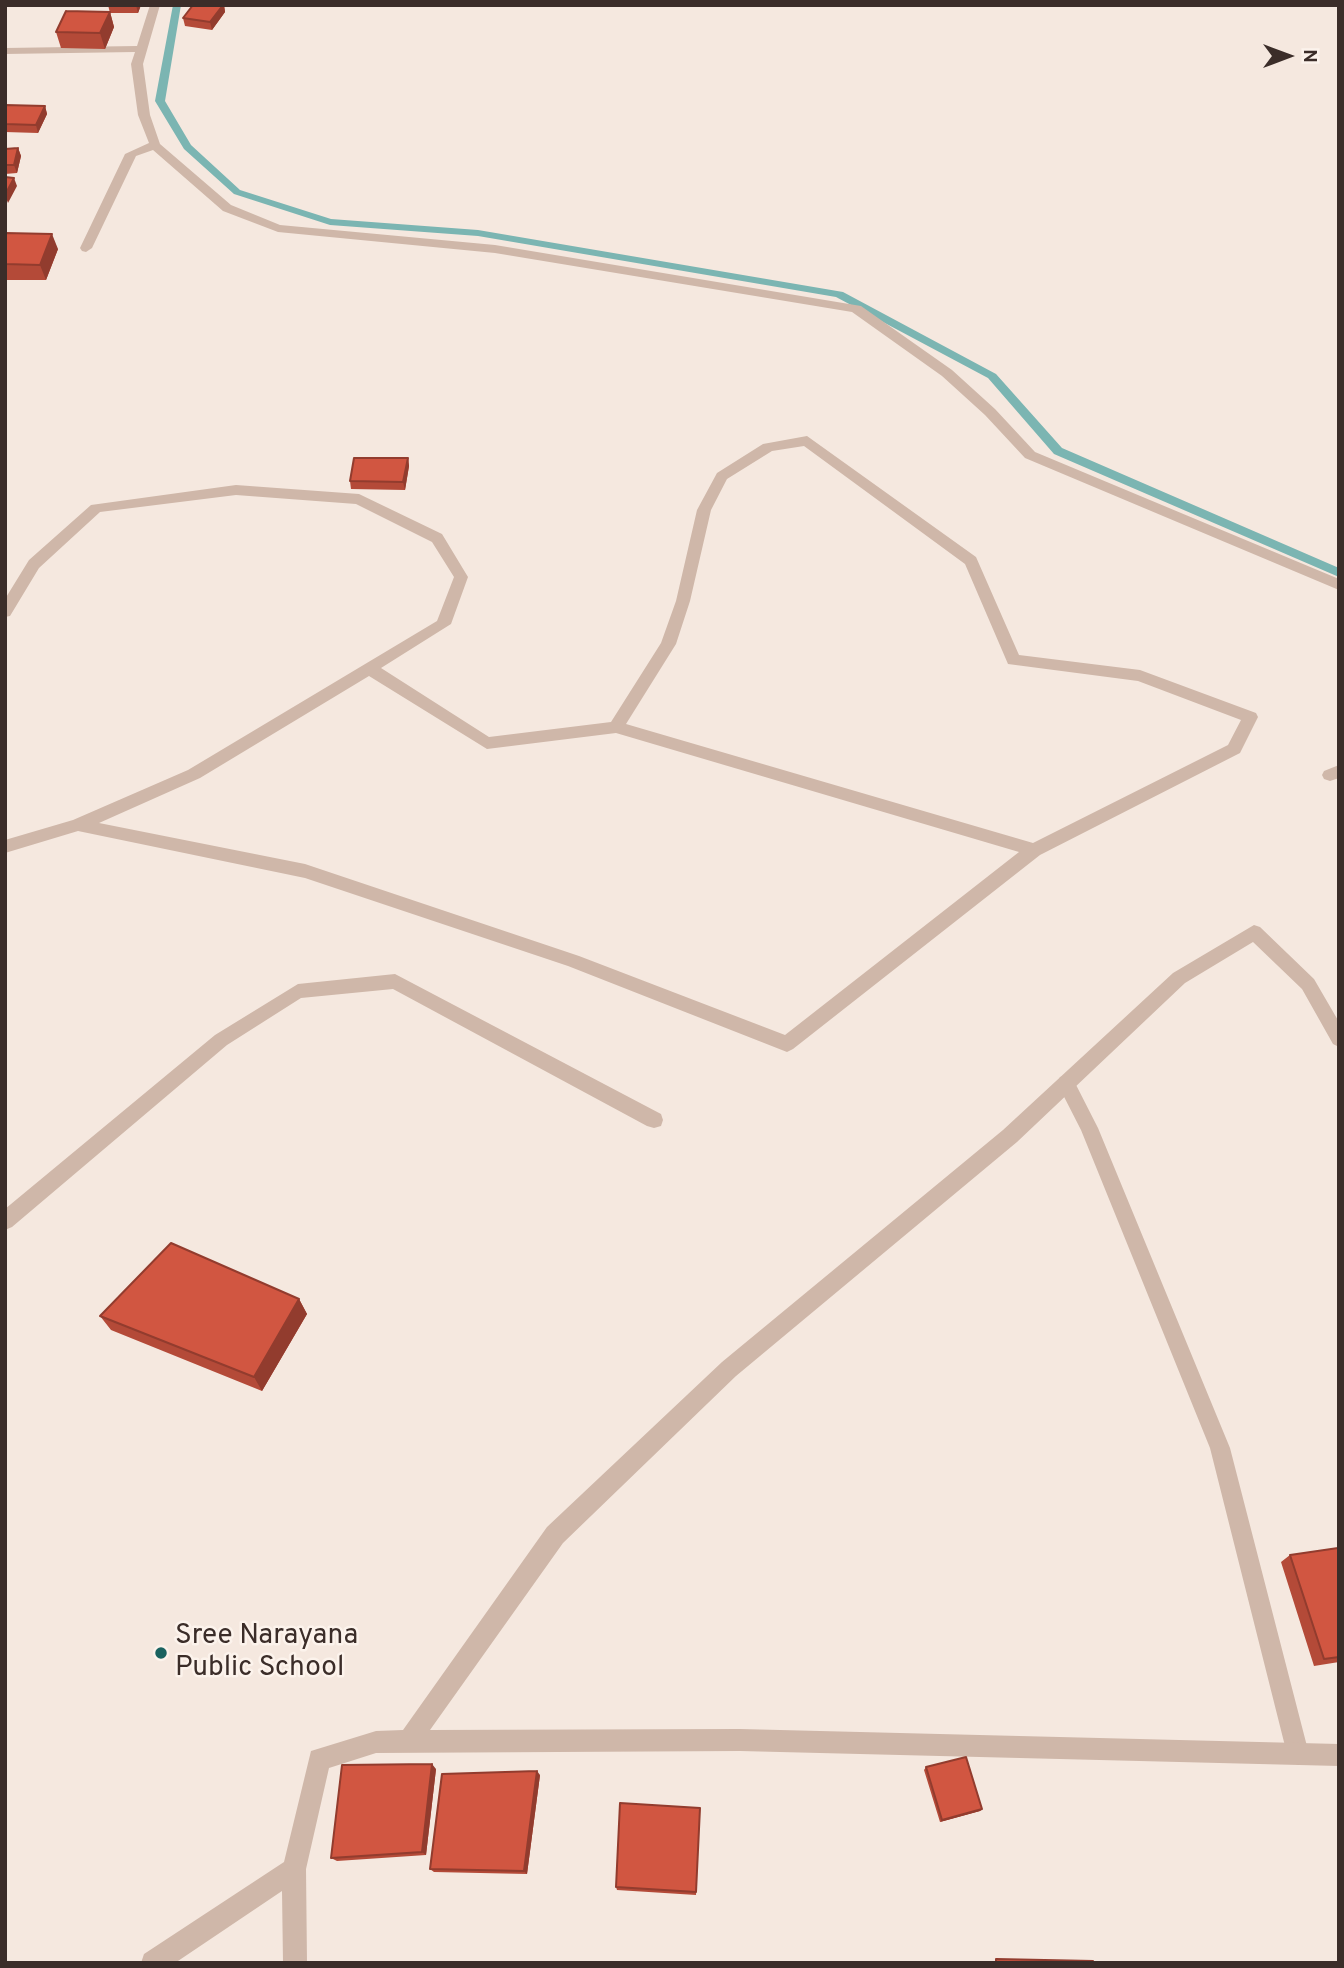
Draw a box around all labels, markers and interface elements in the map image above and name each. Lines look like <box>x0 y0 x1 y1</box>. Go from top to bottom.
north arrow <box>1253 21 1323 91</box>
text: N <box>1297 49 1321 63</box>
place label: Sree Narayana Public School <box>175 1620 358 1686</box>
marker: Sree Narayana Public School <box>153 1645 169 1661</box>

